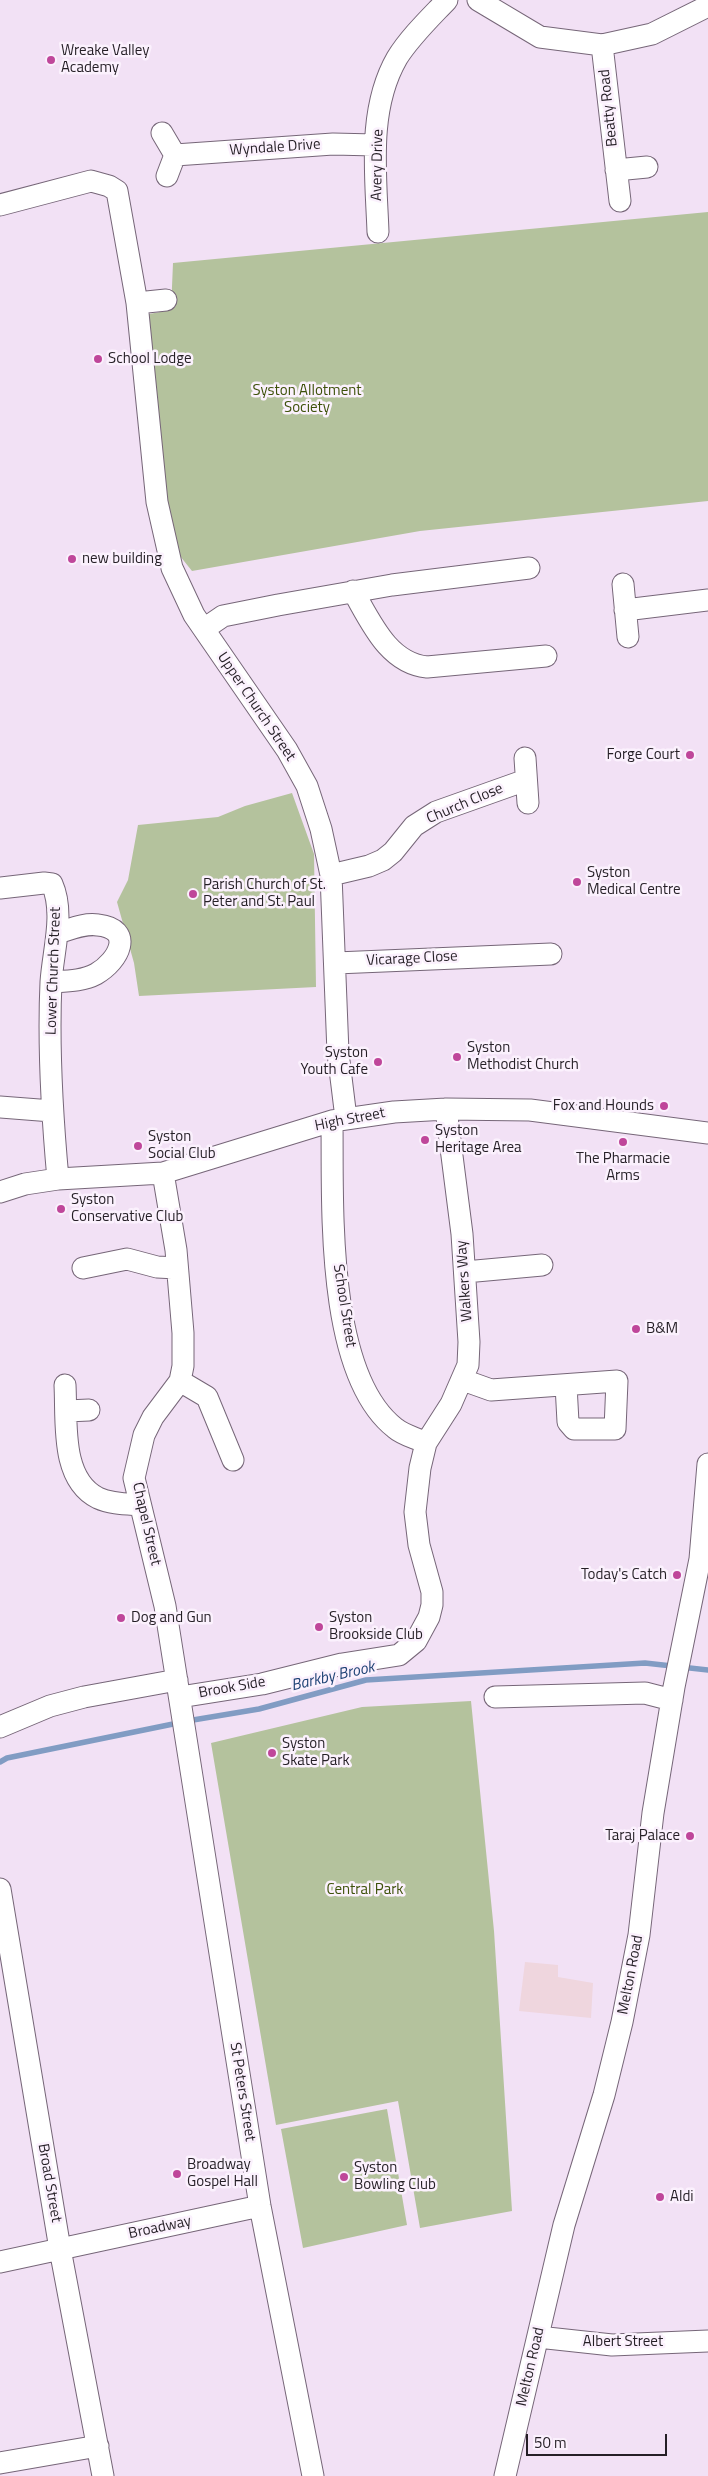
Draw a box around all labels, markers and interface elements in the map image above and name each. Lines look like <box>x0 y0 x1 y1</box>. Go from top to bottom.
place label: Wreake Valley Academy <box>61 42 150 77</box>
marker: Wreake Valley Academy <box>45 54 57 66</box>
street label: Beatty Road <box>596 68 622 148</box>
street label: Avery Drive <box>368 129 388 201</box>
street label: Wyndale Drive <box>229 136 321 160</box>
place label: School Lodge <box>108 350 192 368</box>
marker: School Lodge <box>92 353 104 365</box>
park label: Syston Allotment Society <box>252 382 362 417</box>
place label: new building <box>82 550 162 568</box>
marker: new building <box>66 553 78 565</box>
street label: Upper Church Street <box>213 649 299 765</box>
place label: Forge Court <box>606 746 680 764</box>
marker: Forge Court <box>684 749 696 761</box>
street label: Church Close <box>424 780 506 828</box>
place label: Syston Medical Centre <box>587 864 681 899</box>
place label: Parish Church of St. Peter and St. Paul <box>203 876 326 911</box>
marker: Syston Medical Centre <box>571 876 583 888</box>
marker: Parish Church of St. Peter and St. Paul <box>187 888 199 900</box>
street label: Lower Church Street <box>43 907 65 1035</box>
street label: Vicarage Close <box>366 948 458 970</box>
place label: Syston Methodist Church <box>467 1039 579 1074</box>
place label: Syston Youth Cafe <box>300 1044 368 1079</box>
marker: Syston Methodist Church <box>451 1051 463 1063</box>
marker: Syston Youth Cafe <box>372 1056 384 1068</box>
place label: Fox and Hounds <box>553 1097 654 1115</box>
marker: Fox and Hounds <box>658 1100 670 1112</box>
street label: High Street <box>313 1104 387 1136</box>
place label: Syston Heritage Area <box>435 1122 522 1157</box>
place label: Syston Social Club <box>148 1128 216 1163</box>
marker: Syston Heritage Area <box>419 1134 431 1146</box>
marker: The Pharmacie Arms <box>617 1136 629 1148</box>
marker: Syston Social Club <box>132 1140 144 1152</box>
place label: The Pharmacie Arms <box>576 1150 670 1185</box>
place label: Syston Conservative Club <box>71 1191 183 1226</box>
marker: Syston Conservative Club <box>55 1203 67 1215</box>
street label: Walkers Way <box>453 1240 477 1322</box>
street label: School Street <box>329 1263 359 1349</box>
place label: B&M <box>646 1320 678 1338</box>
marker: B&M <box>630 1323 642 1335</box>
street label: Chapel Street <box>128 1481 164 1567</box>
place label: Today's Catch <box>581 1566 667 1584</box>
marker: Today's Catch <box>671 1569 683 1581</box>
place label: Dog and Gun <box>131 1609 212 1627</box>
place label: Syston Brookside Club <box>329 1609 423 1644</box>
marker: Dog and Gun <box>115 1612 127 1624</box>
marker: Syston Brookside Club <box>313 1621 325 1633</box>
water label: Barkby Brook <box>289 1658 377 1696</box>
street label: Brook Side <box>197 1673 267 1703</box>
place label: Syston Skate Park <box>282 1735 350 1770</box>
marker: Syston Skate Park <box>266 1747 278 1759</box>
place label: Taraj Palace <box>605 1827 680 1845</box>
marker: Taraj Palace <box>684 1830 696 1842</box>
park label: Central Park <box>326 1881 404 1899</box>
street label: Melton Road <box>614 1934 648 2016</box>
street label: St Peters Street <box>225 2041 259 2143</box>
street label: Broad Street <box>33 2142 65 2224</box>
place label: Broadway Gospel Hall <box>187 2156 258 2191</box>
place label: Syston Bowling Club <box>354 2159 436 2194</box>
marker: Broadway Gospel Hall <box>171 2168 183 2180</box>
marker: Syston Bowling Club <box>338 2171 350 2183</box>
place label: Aldi <box>670 2188 694 2206</box>
marker: Aldi <box>654 2191 666 2203</box>
street label: Broadway <box>127 2213 193 2243</box>
street label: Melton Road <box>513 2326 549 2408</box>
street label: Albert Street <box>583 2333 663 2351</box>
scale bar <box>528 2424 669 2456</box>
text: 50 m <box>534 2431 567 2454</box>

